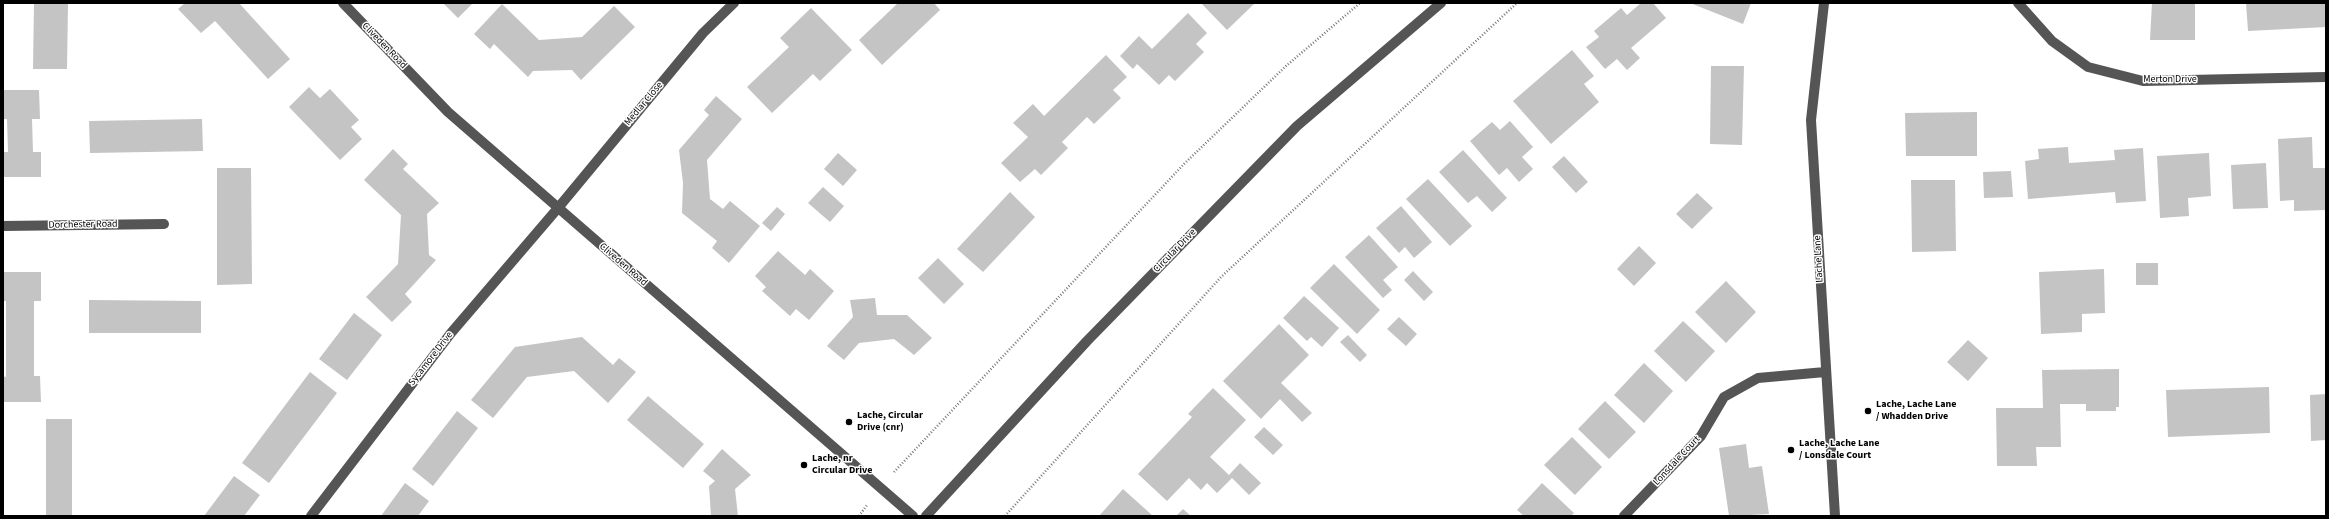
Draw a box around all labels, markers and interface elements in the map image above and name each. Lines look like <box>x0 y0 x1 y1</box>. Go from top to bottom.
street label: Cliveden Road <box>359 20 409 72</box>
street label: Merton Drive <box>2143 74 2197 86</box>
street label: Medlar Close <box>622 80 666 128</box>
street label: Dorchester Road <box>48 218 118 232</box>
street label: Circular Drive <box>1151 227 1199 275</box>
street label: Lache Lane <box>1812 235 1826 283</box>
street label: Cliveden Road <box>597 241 649 289</box>
street label: Sycamore Drive <box>406 330 456 388</box>
place label: Lache, Lache Lane / Whadden Drive <box>1876 399 1956 422</box>
marker: Lache, Lache Lane / Whadden Drive <box>1863 406 1873 416</box>
place label: Lache, Circular Drive (cnr) <box>857 410 923 434</box>
marker: Lache, Circular Drive (cnr) <box>844 417 854 427</box>
street label: Lonsdale Court <box>1651 434 1703 488</box>
place label: Lache, Lache Lane / Lonsdale Court <box>1799 438 1879 462</box>
marker: Lache, Lache Lane / Lonsdale Court <box>1786 445 1796 455</box>
place label: Lache, nr Circular Drive <box>812 453 872 476</box>
marker: Lache, nr Circular Drive <box>799 460 809 470</box>

